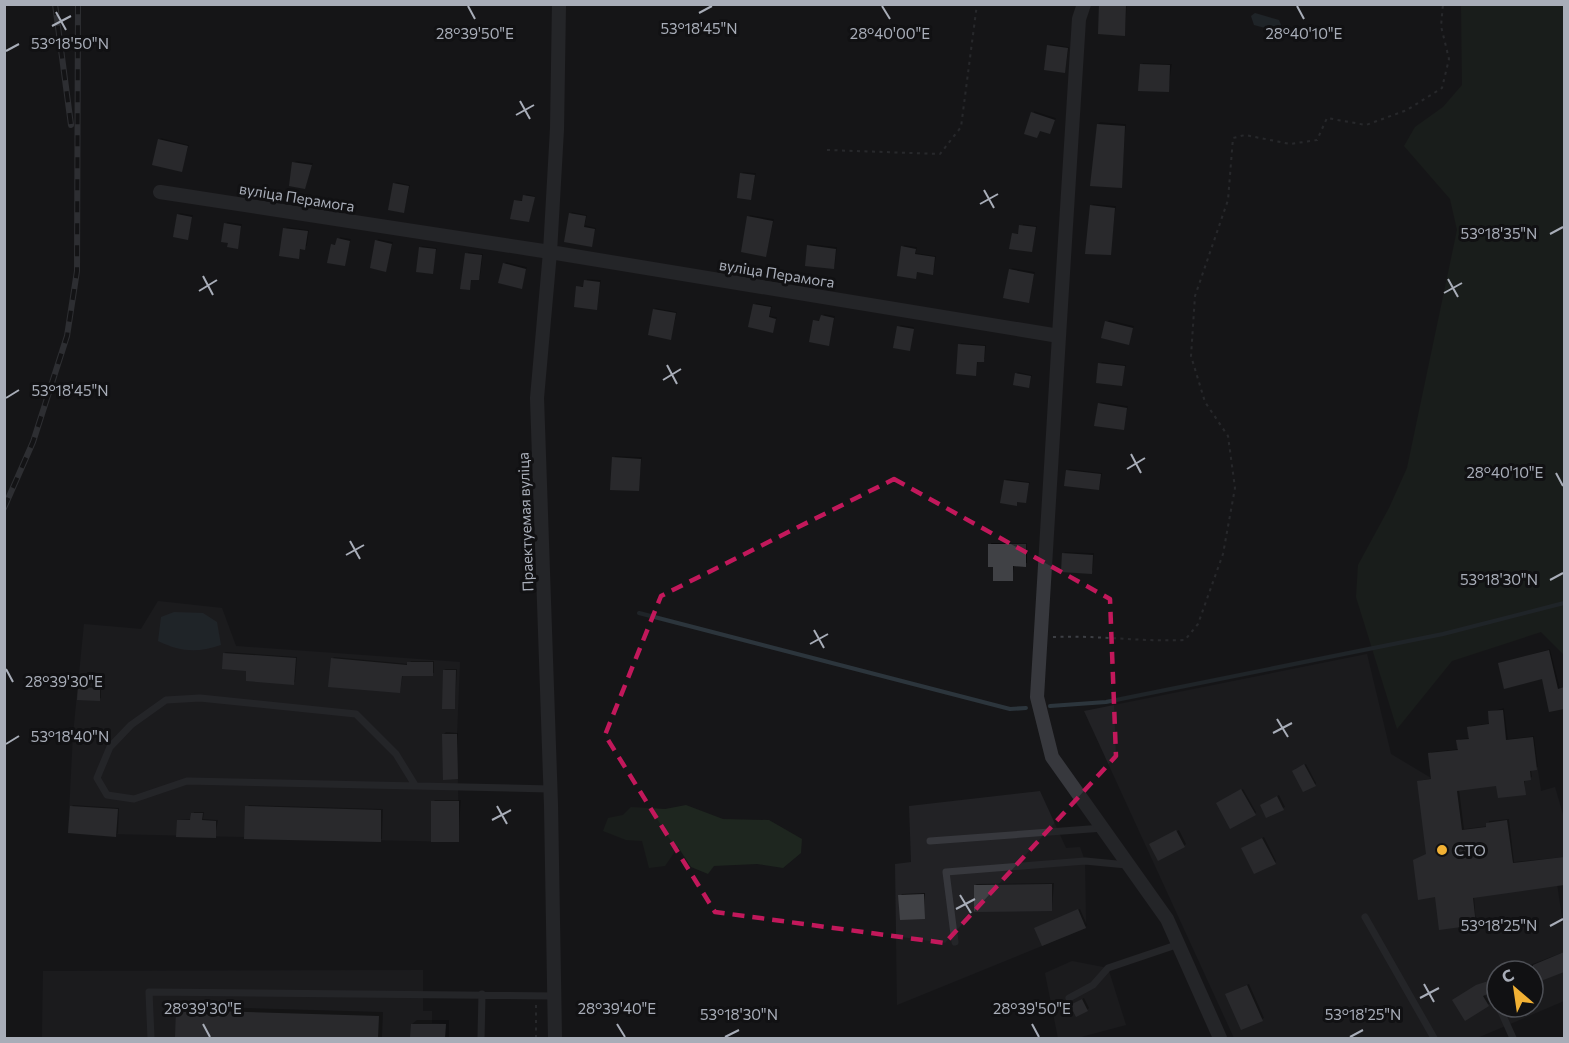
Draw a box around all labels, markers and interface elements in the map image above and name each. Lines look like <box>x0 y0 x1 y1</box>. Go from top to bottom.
text: 53°18'45"N <box>660 19 738 37</box>
text: 28°39'50"E <box>436 24 514 42</box>
text: 28°40'00"E <box>850 24 930 42</box>
text: 28°40'10"E <box>1266 24 1343 42</box>
text: 53°18'50"N <box>31 34 109 52</box>
street label: вуліца Перамога <box>238 179 356 215</box>
text: 53°18'35"N <box>1461 224 1537 242</box>
street label: вуліца Перамога <box>718 255 836 291</box>
text: 53°18'45"N <box>31 381 109 399</box>
street label: Праектуемая вуліца <box>514 452 536 592</box>
text: 28°40'10"E <box>1467 463 1544 481</box>
text: 53°18'30"N <box>1460 570 1538 588</box>
text: 28°39'30"E <box>25 672 103 690</box>
text: 53°18'40"N <box>31 727 109 745</box>
place label: СТО <box>1454 841 1486 859</box>
marker: СТО <box>1435 843 1449 857</box>
text: 53°18'25"N <box>1461 916 1537 934</box>
north arrow <box>1485 959 1545 1019</box>
text: С <box>1498 964 1517 986</box>
text: 28°39'30"E <box>164 999 242 1017</box>
text: 28°39'40"E <box>578 999 656 1017</box>
text: 28°39'50"E <box>993 999 1071 1017</box>
text: 53°18'30"N <box>700 1005 778 1023</box>
text: 53°18'25"N <box>1325 1005 1401 1023</box>

